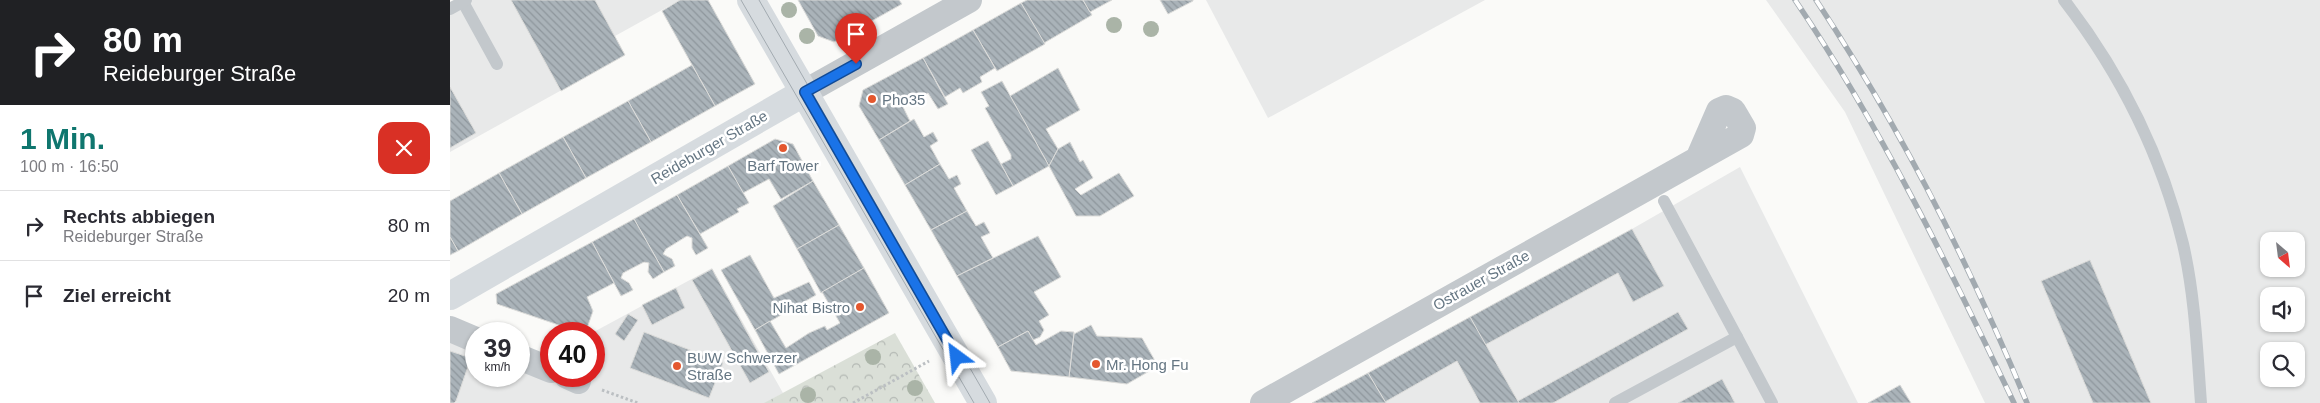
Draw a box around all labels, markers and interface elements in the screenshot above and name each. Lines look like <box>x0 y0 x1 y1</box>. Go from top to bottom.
pin <box>835 13 877 64</box>
icon: right <box>20 20 85 85</box>
text: 80 m <box>103 20 183 59</box>
icon: arrive <box>842 20 870 48</box>
text: Reideburger Straße <box>103 61 296 86</box>
place label: Pho35 <box>882 91 925 108</box>
marker: Pho35 <box>866 93 878 105</box>
street label: Reideburger Straße <box>648 107 770 187</box>
text: 1 Min. <box>20 122 105 155</box>
button: close <box>378 122 430 174</box>
marker: Barf Tower <box>777 142 789 154</box>
place label: Barf Tower <box>747 157 819 174</box>
text: 100 m · 16:50 <box>20 158 119 175</box>
text: Rechts abbiegen <box>63 206 215 227</box>
icon: right <box>20 212 48 240</box>
text: 80 m <box>388 215 430 236</box>
text: Reideburger Straße <box>63 228 204 245</box>
north arrow <box>2260 232 2305 278</box>
map controls <box>2260 232 2305 387</box>
street label: Ostrauer Straße <box>1430 246 1532 314</box>
icon: arrive <box>20 282 48 310</box>
text: Ziel erreicht <box>63 285 171 306</box>
text: 20 m <box>388 285 430 306</box>
button: sound <box>2260 287 2305 332</box>
place label: Nihat Bistro <box>772 299 850 316</box>
marker: Nihat Bistro <box>854 301 866 313</box>
speed limit sign: 40 <box>540 322 605 387</box>
position arrow <box>930 330 982 382</box>
text: 39 <box>484 334 511 362</box>
button: search <box>2260 342 2305 387</box>
place label: BUW Schwerzer Straße <box>687 349 797 383</box>
place label: Mr. Hong Fu <box>1106 356 1189 373</box>
marker: Mr. Hong Fu <box>1090 358 1102 370</box>
text: km/h <box>484 360 511 374</box>
marker: BUW Schwerzer Straße <box>671 360 683 372</box>

